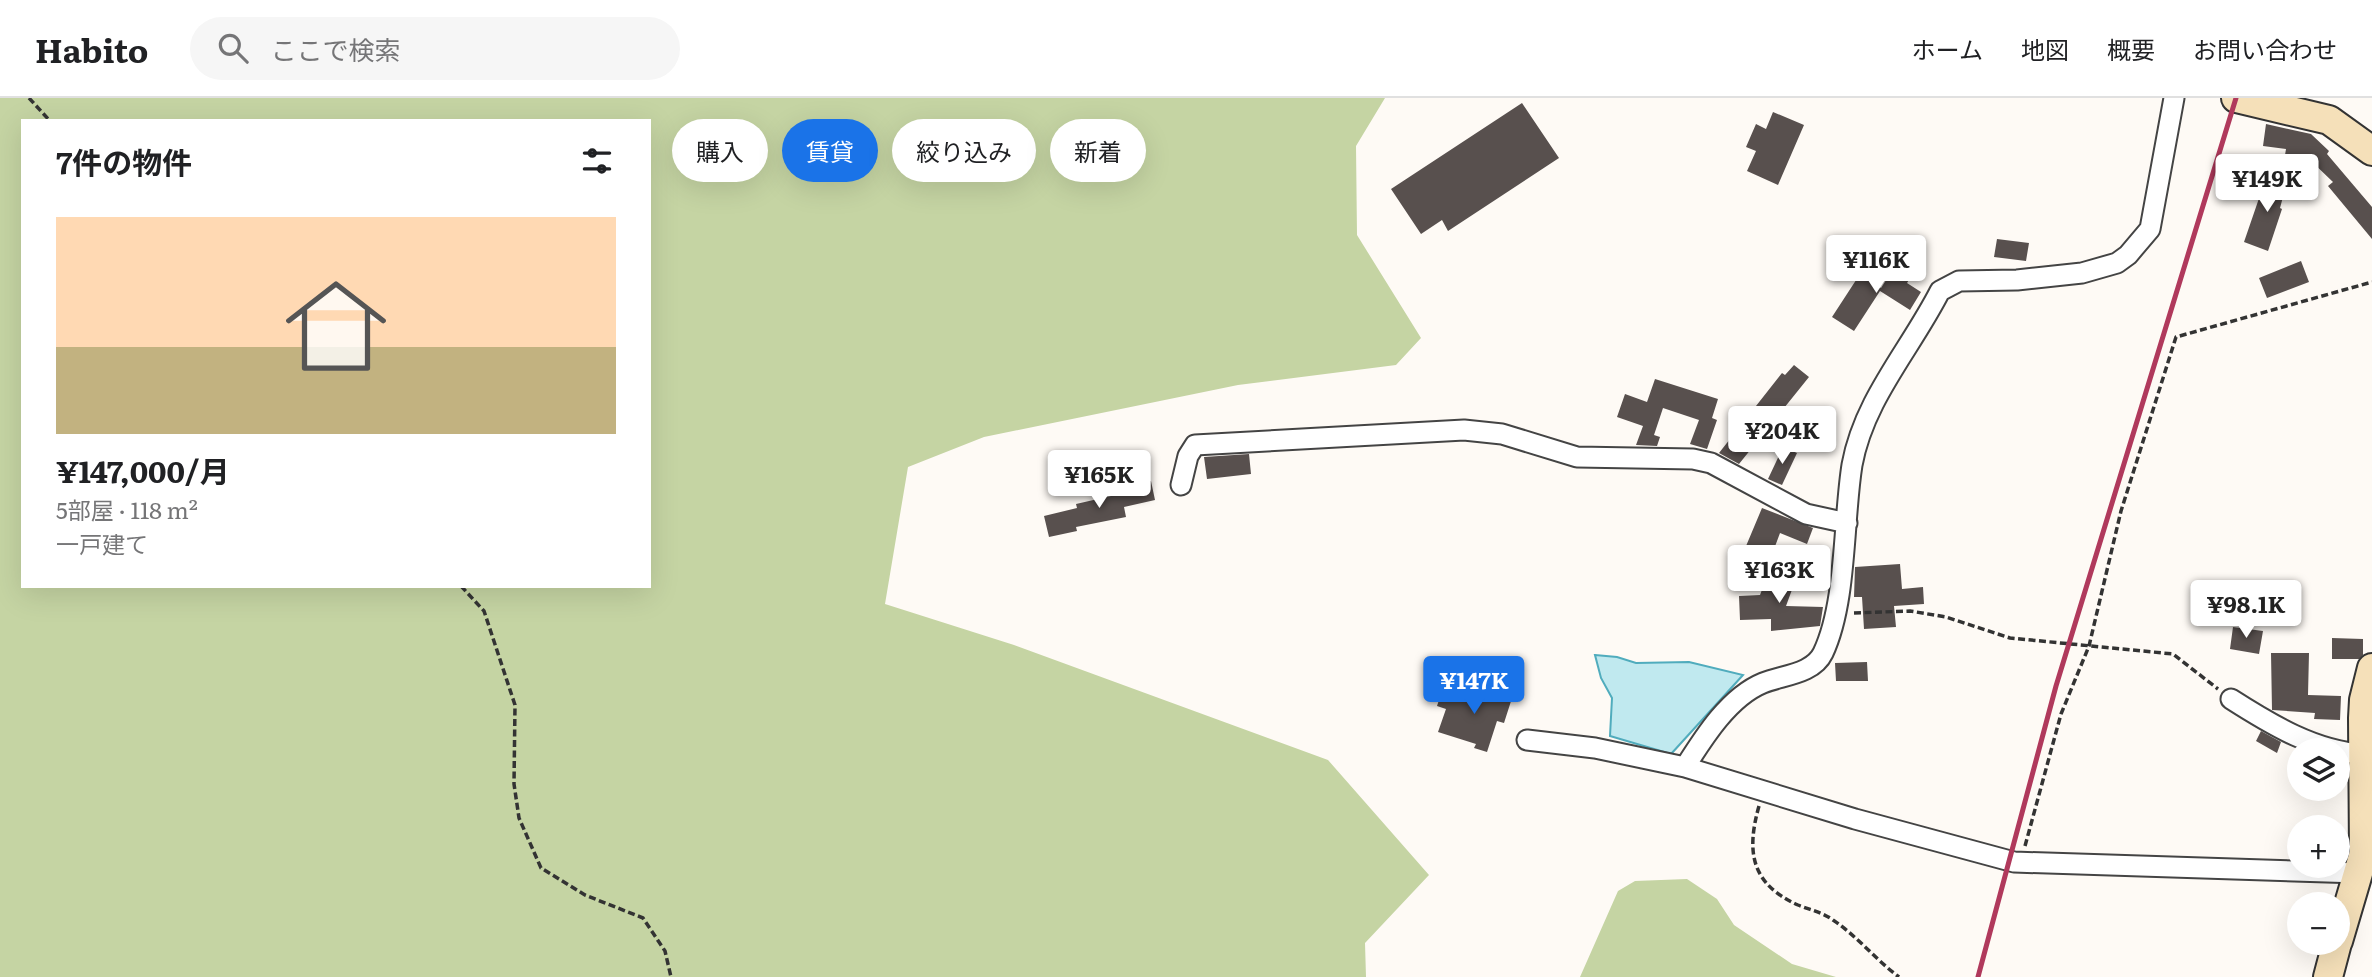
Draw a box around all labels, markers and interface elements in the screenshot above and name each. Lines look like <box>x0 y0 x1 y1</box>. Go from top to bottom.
search box <box>190 17 680 80</box>
text: Habito <box>35 24 148 73</box>
icon: search <box>214 29 252 67</box>
text: ここで検索 <box>270 29 400 68</box>
text: ホーム <box>1912 31 1983 66</box>
text: 地図 <box>2021 31 2069 66</box>
text: 概要 <box>2107 31 2155 66</box>
text: お問い合わせ <box>2193 31 2337 66</box>
chip: 購入 <box>672 119 768 182</box>
chip: 賃貸 <box>782 119 878 182</box>
chip: 絞り込み <box>892 119 1036 182</box>
chip: 新着 <box>1050 119 1146 182</box>
text: 7件の物件 <box>56 139 192 183</box>
icon: filters <box>578 142 616 180</box>
pin: ¥149K <box>2218 155 2316 214</box>
text: ¥149K <box>2232 160 2302 194</box>
pin: ¥116K <box>1827 236 1925 295</box>
text: ¥116K <box>1842 241 1910 275</box>
icon: home <box>273 263 399 389</box>
pin: ¥204K <box>1733 406 1831 466</box>
text: ¥204K <box>1744 412 1820 446</box>
text: ¥147,000/月 <box>56 448 230 492</box>
pin: ¥165K <box>1050 450 1148 510</box>
text: ¥165K <box>1064 456 1134 490</box>
text: 5部屋 · 118 m² <box>56 492 198 526</box>
text: 一戸建て <box>56 526 148 560</box>
pin: ¥163K <box>1730 546 1828 605</box>
text: ¥163K <box>1744 551 1814 585</box>
pin: ¥98.1K <box>2189 580 2303 640</box>
text: ¥98.1K <box>2206 586 2286 620</box>
pin: ¥147K <box>1425 656 1523 716</box>
text: ¥147K <box>1439 662 1509 696</box>
map controls <box>2287 738 2350 955</box>
button: layers <box>2287 738 2350 801</box>
button: + <box>2287 815 2350 878</box>
button: − <box>2287 892 2350 955</box>

